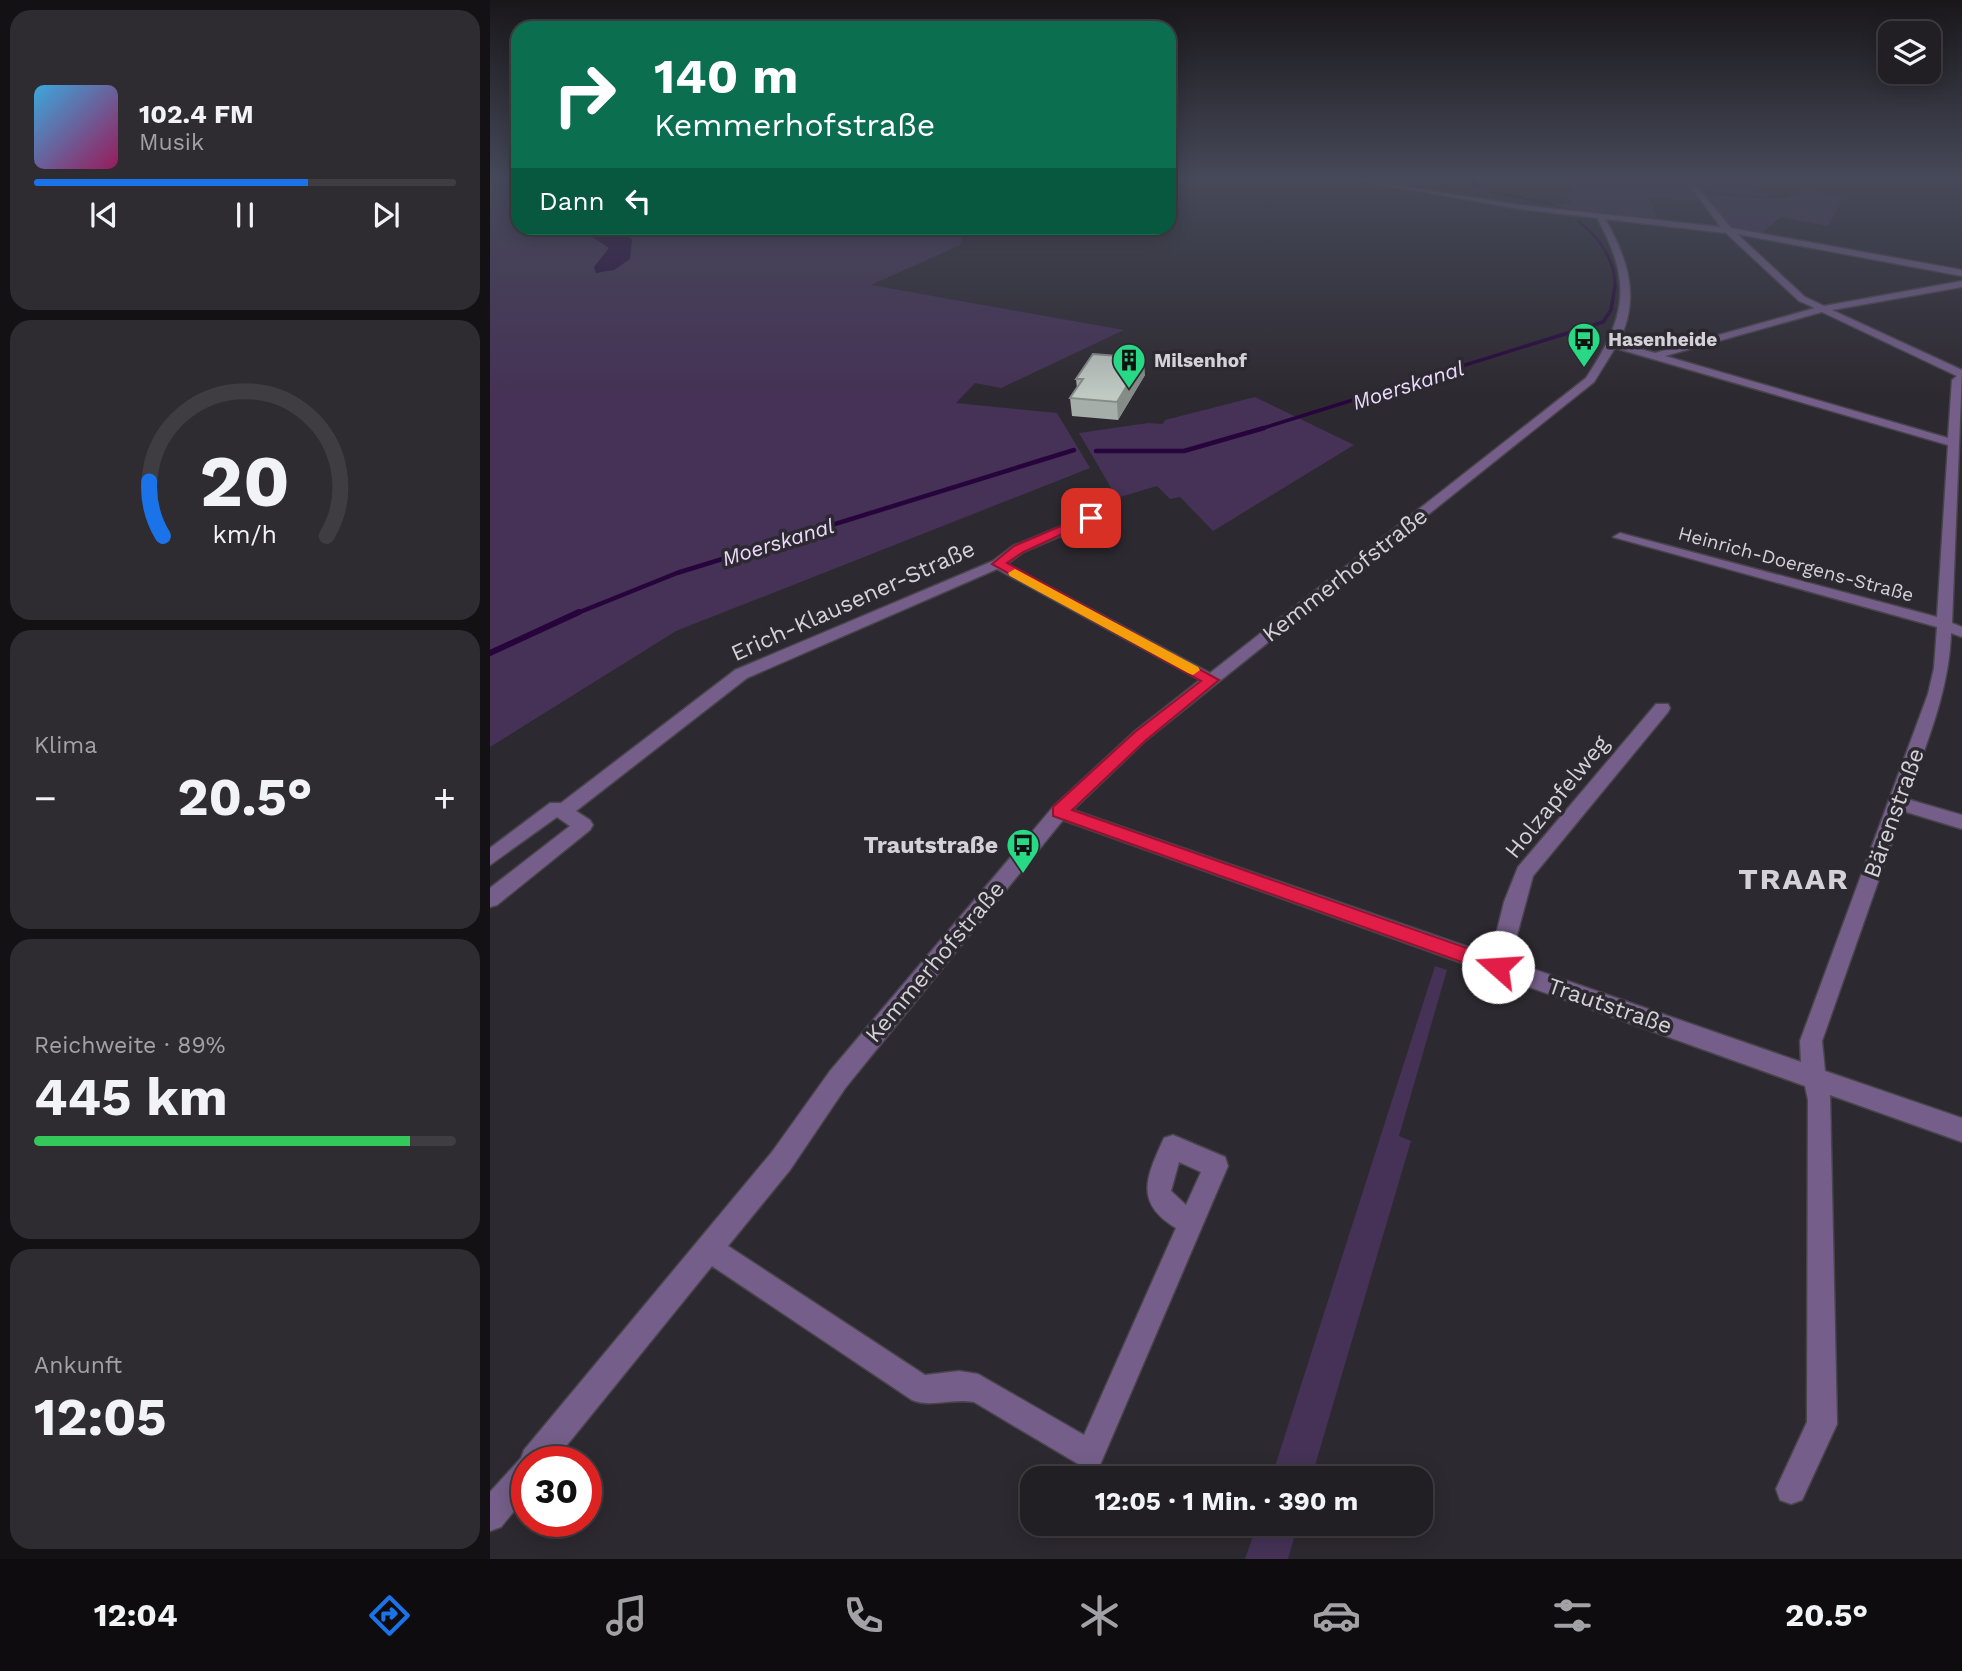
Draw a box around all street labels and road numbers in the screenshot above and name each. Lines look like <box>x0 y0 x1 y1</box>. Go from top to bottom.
street label: Kemmerhofstraße <box>1257 502 1433 648</box>
street label: Heinrich-Doergens-Straße <box>1676 521 1916 607</box>
street label: Erich-Klausener-Straße <box>727 535 979 667</box>
street label: Holzapfelweg <box>1499 730 1615 864</box>
street label: Bärenstraße <box>1858 745 1930 881</box>
street label: Kemmerhofstraße <box>860 876 1010 1048</box>
street label: Trautstraße <box>1544 972 1676 1040</box>

